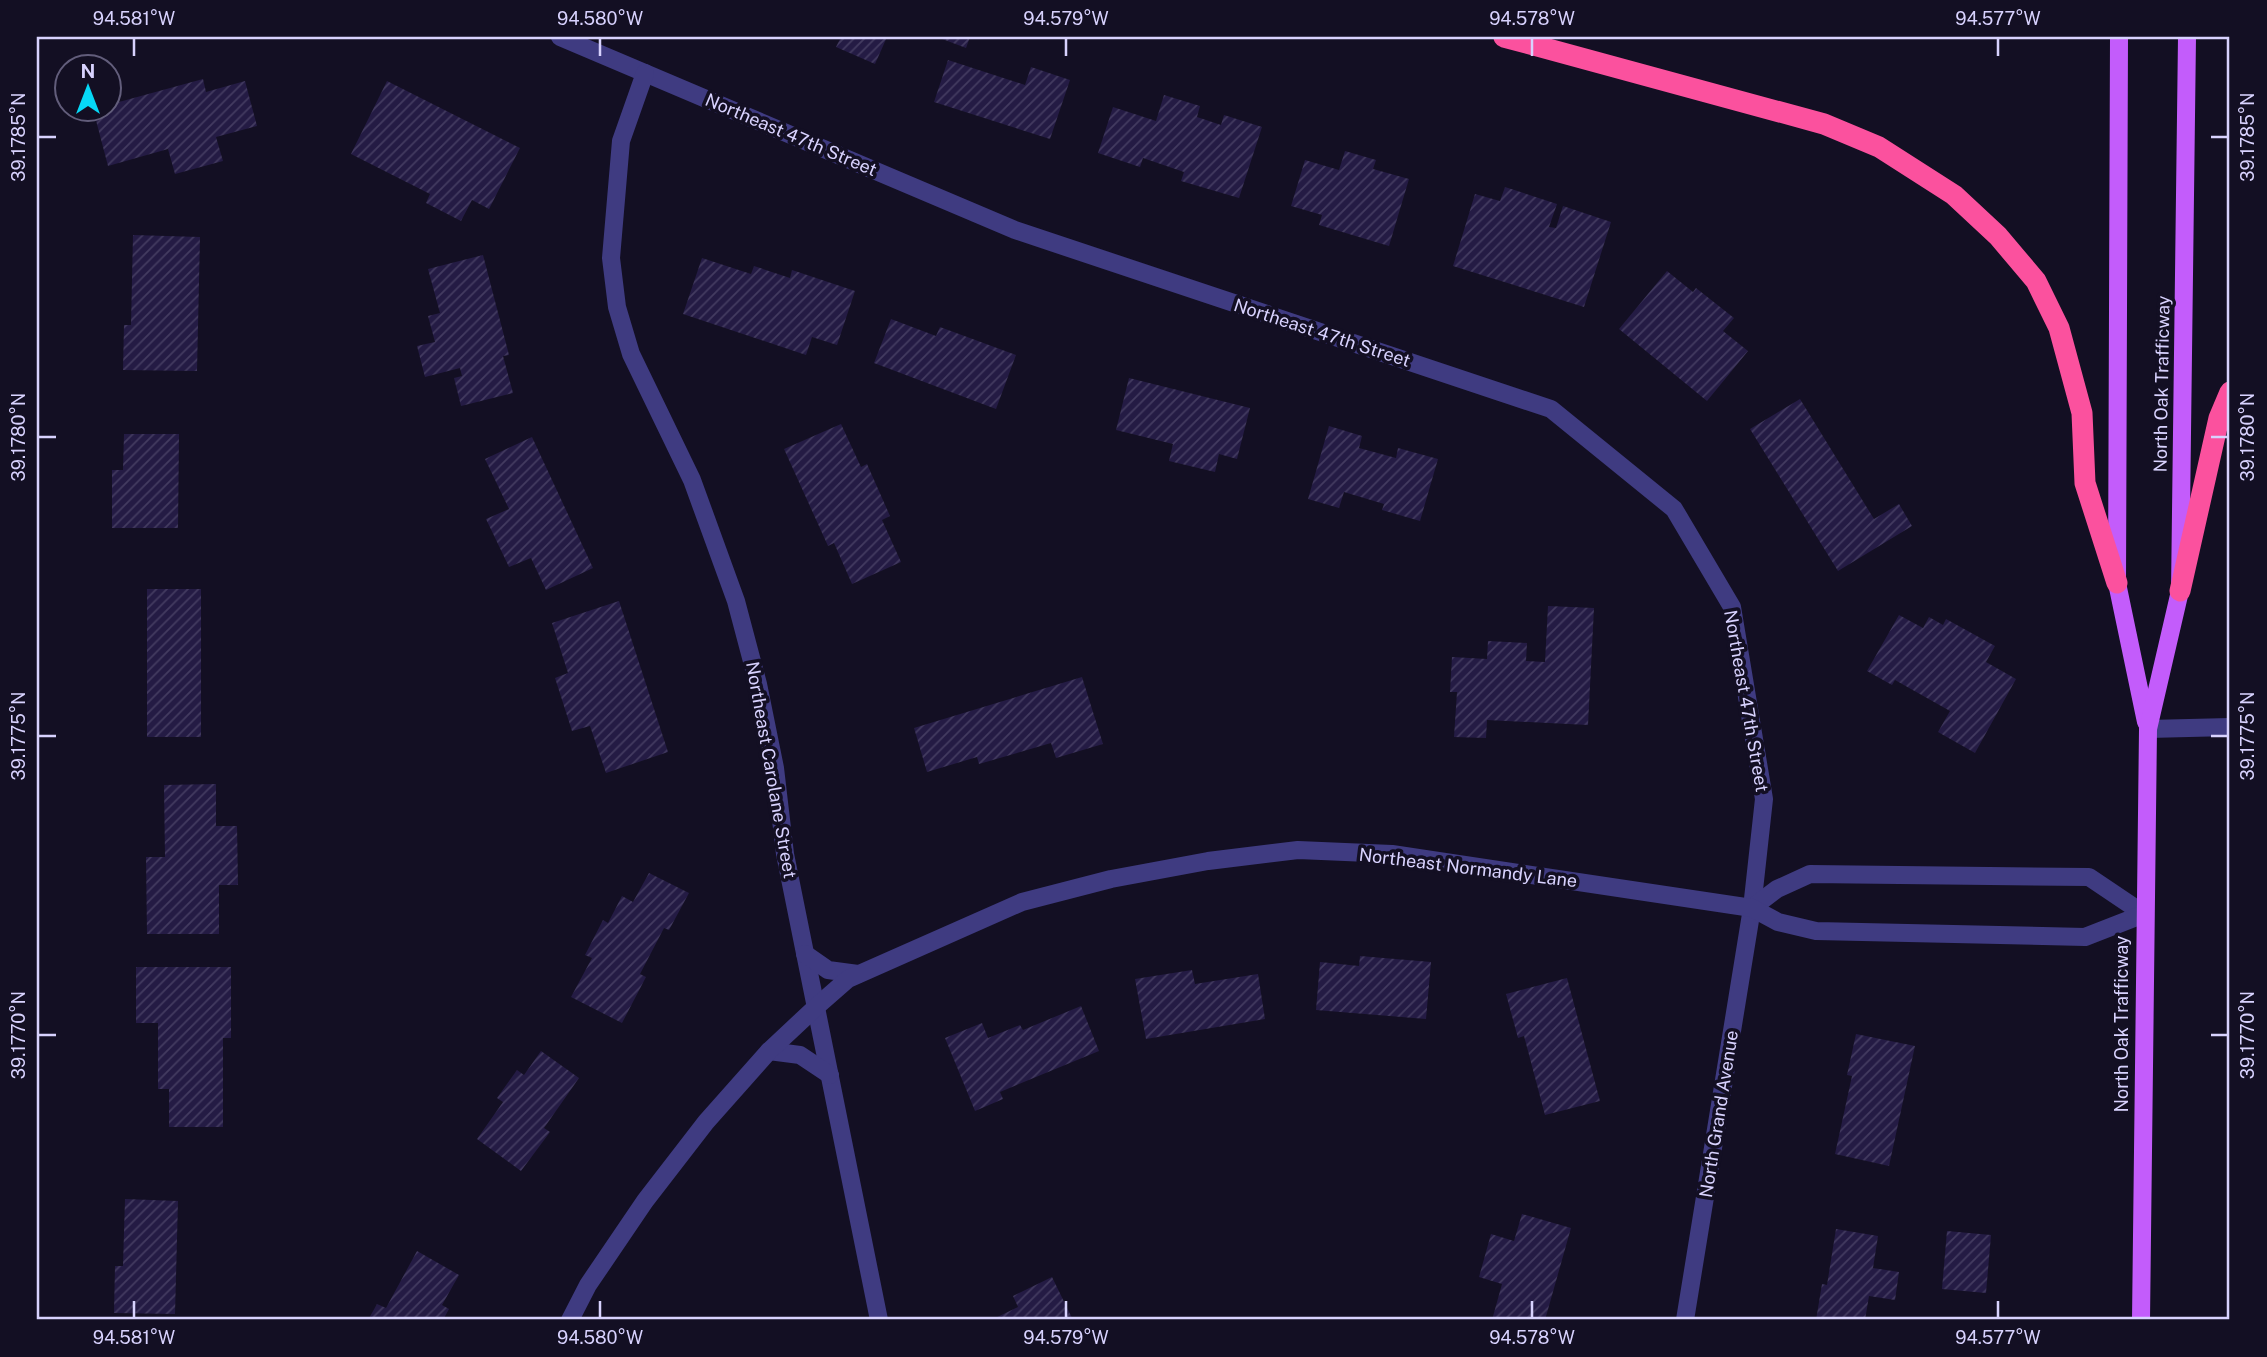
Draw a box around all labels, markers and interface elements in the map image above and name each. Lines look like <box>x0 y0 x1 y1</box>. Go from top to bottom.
text: 94.581°W <box>93 8 175 29</box>
text: 94.580°W <box>557 8 643 29</box>
text: 94.579°W <box>1023 8 1109 29</box>
text: 94.578°W <box>1489 8 1575 29</box>
text: 94.577°W <box>1955 8 2041 29</box>
north arrow <box>52 52 122 122</box>
text: N <box>81 60 95 82</box>
street label: Northeast 47th Street <box>702 89 880 180</box>
text: 39.1785°N <box>8 92 29 182</box>
text: 39.1785°N <box>2237 92 2258 182</box>
street label: Northeast 47th Street <box>1231 294 1413 371</box>
street label: North Oak Trafficway <box>2149 295 2174 473</box>
text: 39.1780°N <box>8 393 29 481</box>
text: 39.1780°N <box>2237 393 2258 481</box>
street label: Northeast 47th Street <box>1720 608 1773 794</box>
street label: Northeast Carolane Street <box>742 660 801 880</box>
text: 39.1775°N <box>8 691 29 781</box>
text: 39.1775°N <box>2237 691 2258 781</box>
street label: Northeast Normandy Lane <box>1358 844 1578 891</box>
street label: North Oak Trafficway <box>2111 935 2132 1113</box>
text: 39.1770°N <box>8 991 29 1079</box>
text: 39.1770°N <box>2237 991 2258 1079</box>
street label: North Grand Avenue <box>1695 1029 1742 1199</box>
text: 94.581°W <box>93 1327 175 1348</box>
text: 94.580°W <box>557 1327 643 1348</box>
text: 94.579°W <box>1023 1327 1109 1348</box>
text: 94.578°W <box>1489 1327 1575 1348</box>
text: 94.577°W <box>1955 1327 2041 1348</box>

